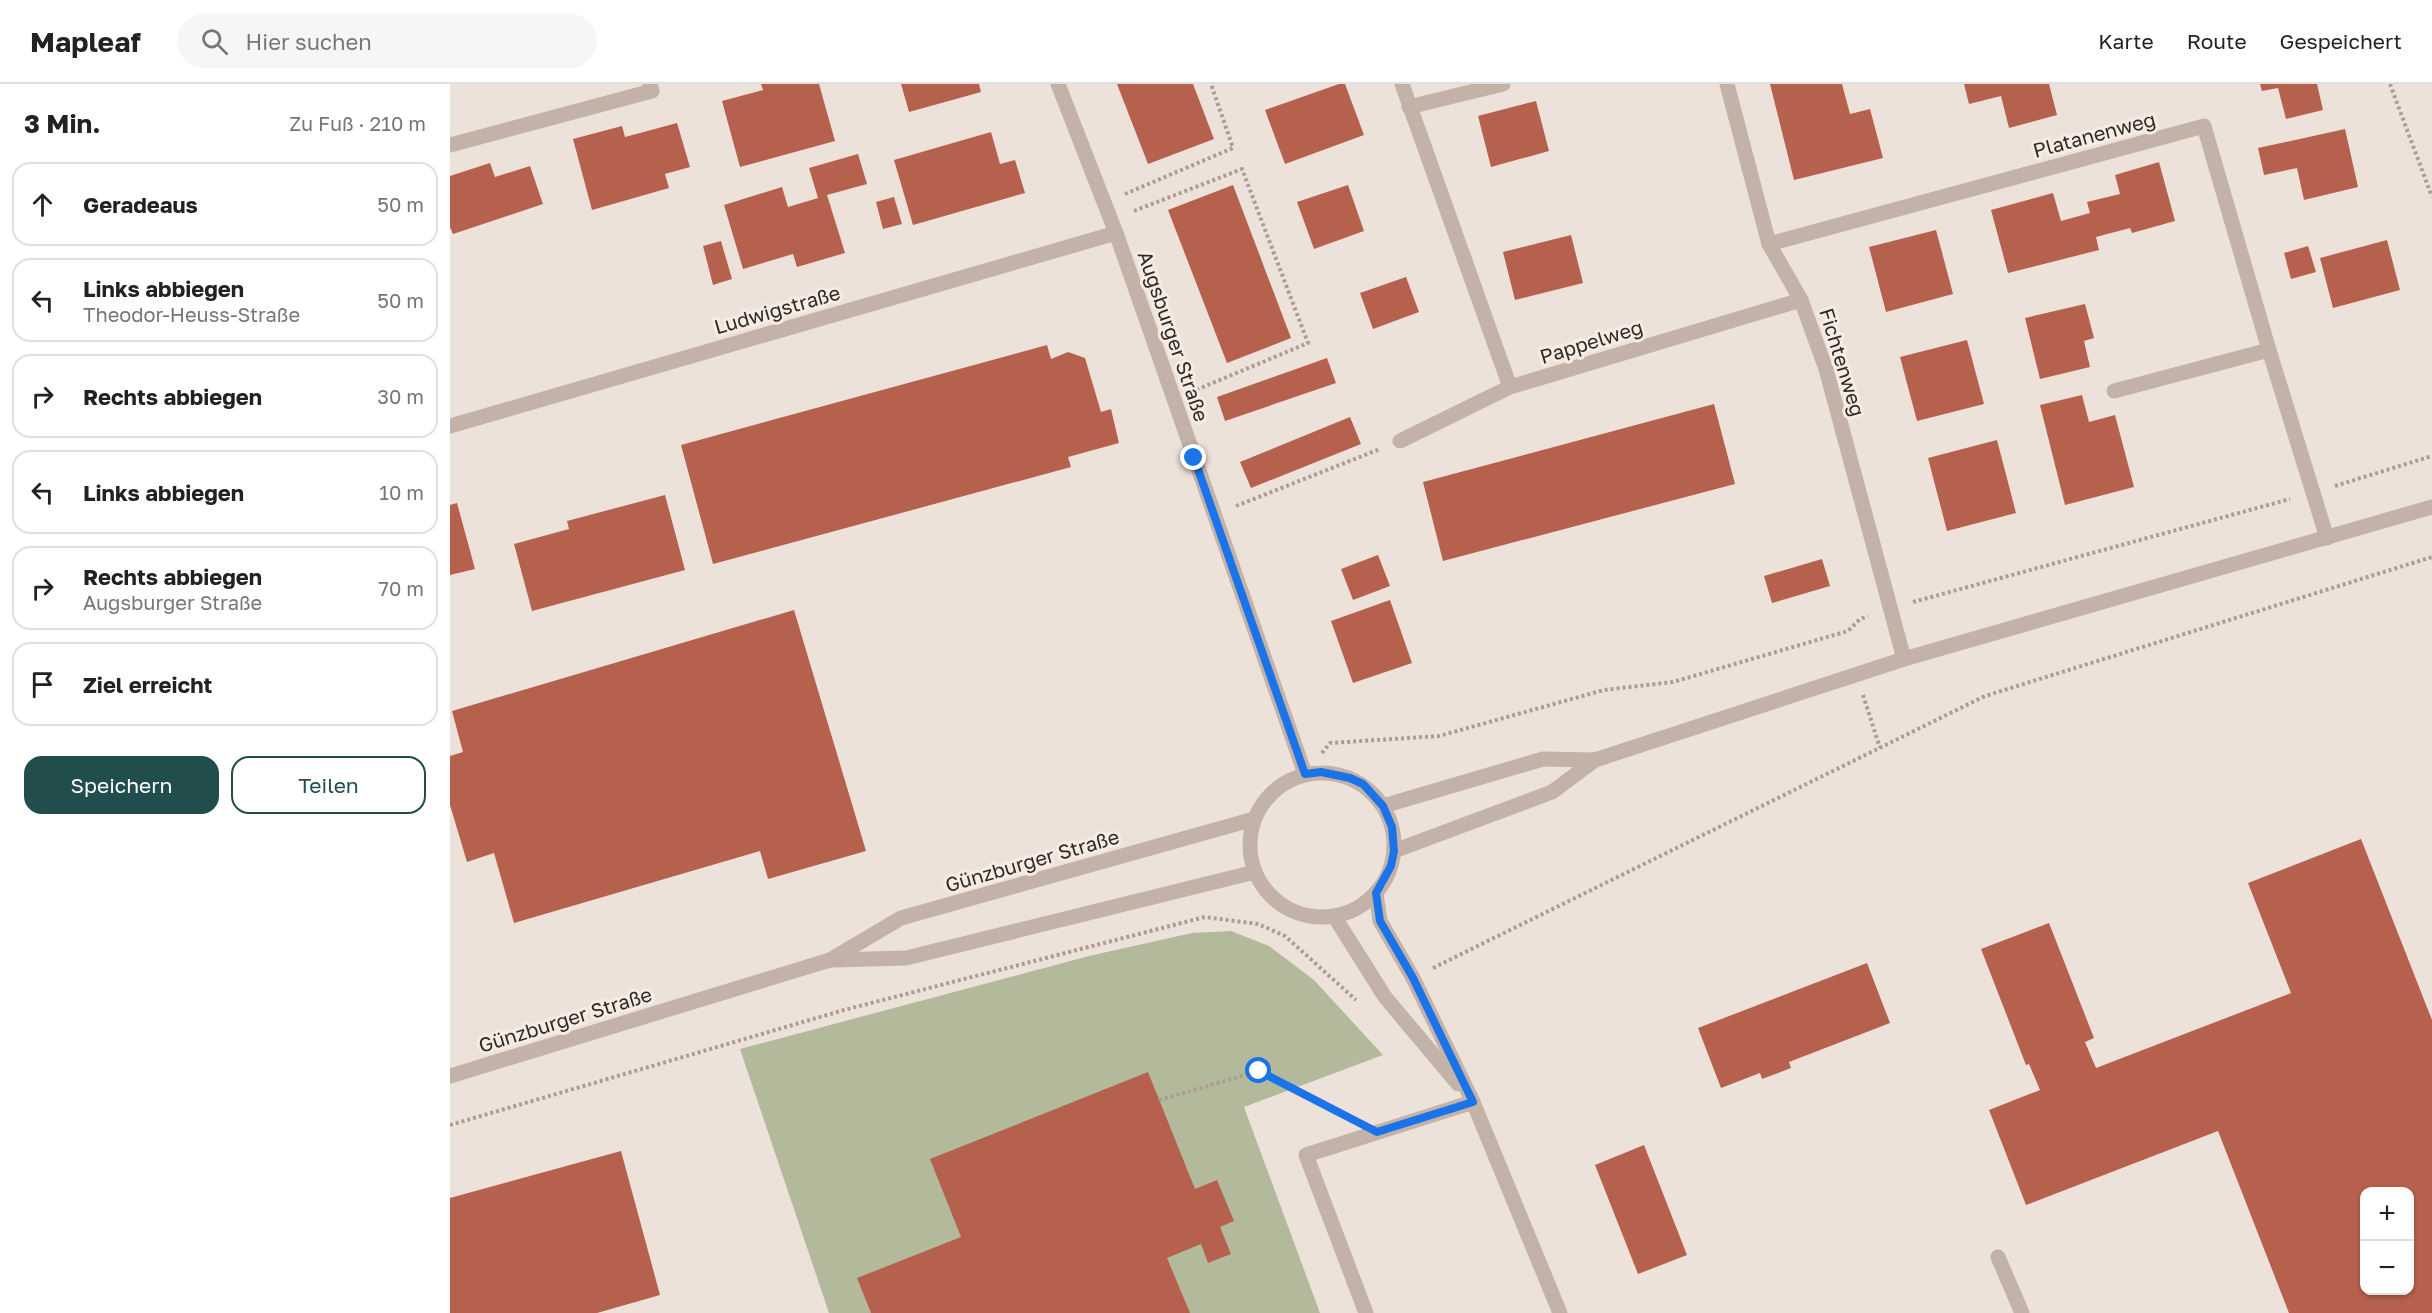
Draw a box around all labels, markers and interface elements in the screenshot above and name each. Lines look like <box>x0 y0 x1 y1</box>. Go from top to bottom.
search box <box>177 14 597 68</box>
text: Mapleaf <box>30 25 141 58</box>
icon: search <box>198 25 231 58</box>
text: Hier suchen <box>246 28 372 55</box>
text: Karte <box>2098 28 2154 54</box>
text: Route <box>2187 28 2247 54</box>
text: Gespeichert <box>2280 28 2402 54</box>
street label: Platanenweg <box>2030 106 2158 162</box>
text: 3 Min. <box>24 108 101 139</box>
text: Zu Fuß · 210 m <box>289 111 426 135</box>
icon: ahead <box>26 188 59 221</box>
text: Geradeaus <box>83 191 198 218</box>
text: 50 m <box>377 192 424 216</box>
street label: Augsburger Straße <box>1133 247 1215 425</box>
text: Links abbiegen <box>83 275 244 302</box>
street label: Ludwigstraße <box>711 280 843 338</box>
icon: left <box>26 284 59 317</box>
text: 50 m <box>377 288 424 312</box>
text: Theodor-Heuss-Straße <box>83 302 300 326</box>
street label: Fichtenweg <box>1815 305 1871 419</box>
street label: Pappelweg <box>1537 314 1645 368</box>
icon: right <box>26 380 59 413</box>
text: Rechts abbiegen <box>83 383 262 410</box>
text: 30 m <box>377 384 424 408</box>
route end <box>1180 444 1206 470</box>
icon: left <box>26 476 59 509</box>
text: Links abbiegen <box>83 479 244 506</box>
text: 10 m <box>379 480 424 504</box>
text: Rechts abbiegen <box>83 563 262 590</box>
icon: right <box>26 572 59 605</box>
text: 70 m <box>378 576 424 600</box>
text: Augsburger Straße <box>83 590 262 614</box>
icon: arrive <box>26 668 59 701</box>
text: Ziel erreicht <box>83 671 212 698</box>
button: Speichern <box>24 756 219 814</box>
button: Teilen <box>231 756 426 814</box>
street label: Günzburger Straße <box>942 824 1122 896</box>
street label: Günzburger Straße <box>475 981 655 1057</box>
route start <box>1245 1057 1271 1083</box>
map controls <box>2360 1187 2414 1295</box>
button: + <box>2360 1187 2414 1241</box>
button: − <box>2360 1241 2414 1295</box>

